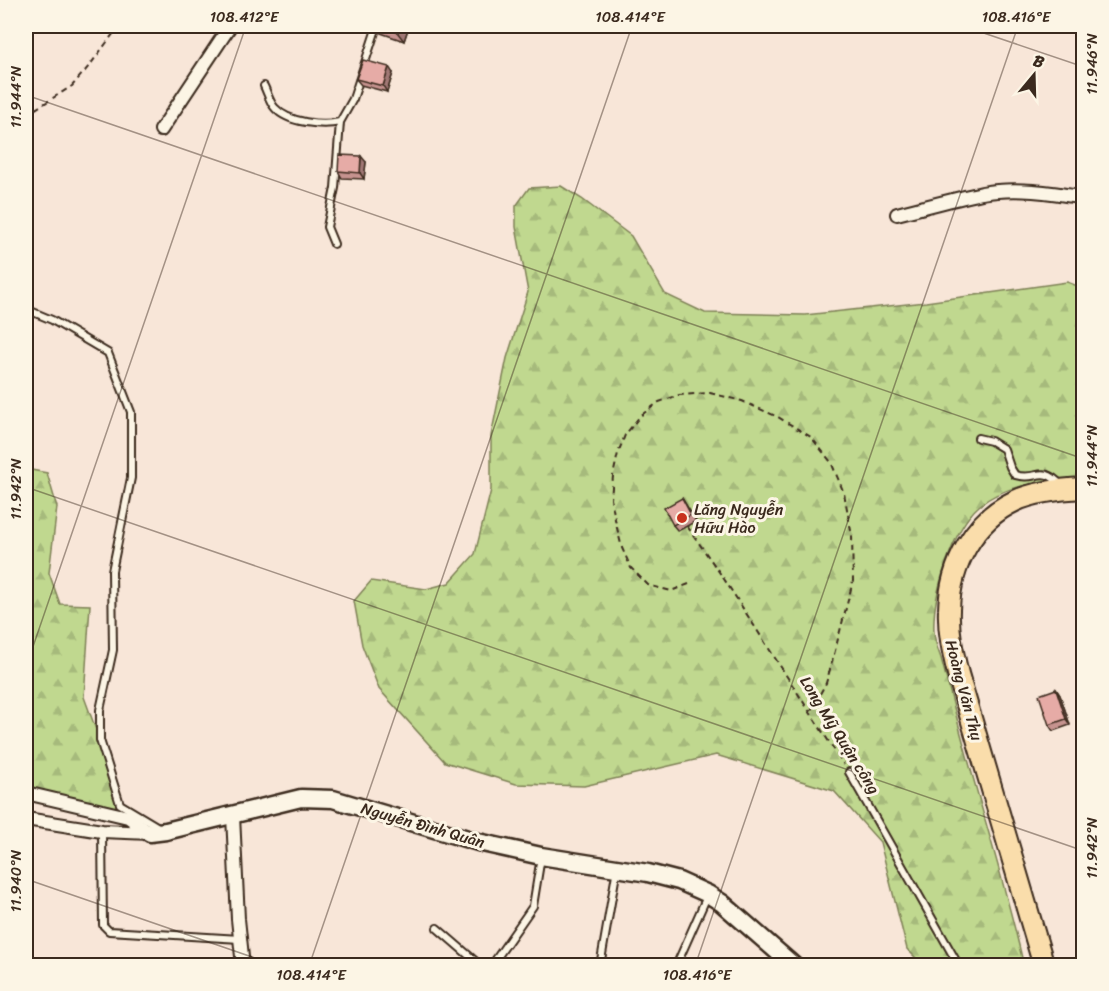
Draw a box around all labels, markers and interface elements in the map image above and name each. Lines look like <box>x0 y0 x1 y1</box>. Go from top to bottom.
text: 108.412°E <box>210 4 280 30</box>
text: 108.414°E <box>595 4 666 30</box>
text: 108.416°E <box>982 4 1052 30</box>
text: 11.946°N <box>1079 33 1105 95</box>
north arrow <box>1004 45 1064 105</box>
text: B <box>1029 46 1049 77</box>
text: 11.944°N <box>3 65 29 128</box>
text: 11.944°N <box>1079 424 1105 487</box>
text: 11.942°N <box>3 458 29 520</box>
place label: Lăng Nguyễn Hữu Hào <box>694 495 784 542</box>
marker: Lăng Nguyễn Hữu Hào <box>675 511 689 525</box>
street label: Hoàng Văn Thụ <box>937 636 992 744</box>
street label: Long Mỹ Quận công <box>792 670 888 800</box>
street label: Nguyễn Đình Quân <box>358 793 489 857</box>
text: 11.942°N <box>1079 817 1105 879</box>
text: 11.940°N <box>3 849 29 912</box>
text: 108.414°E <box>276 962 347 988</box>
text: 108.416°E <box>663 962 733 988</box>

